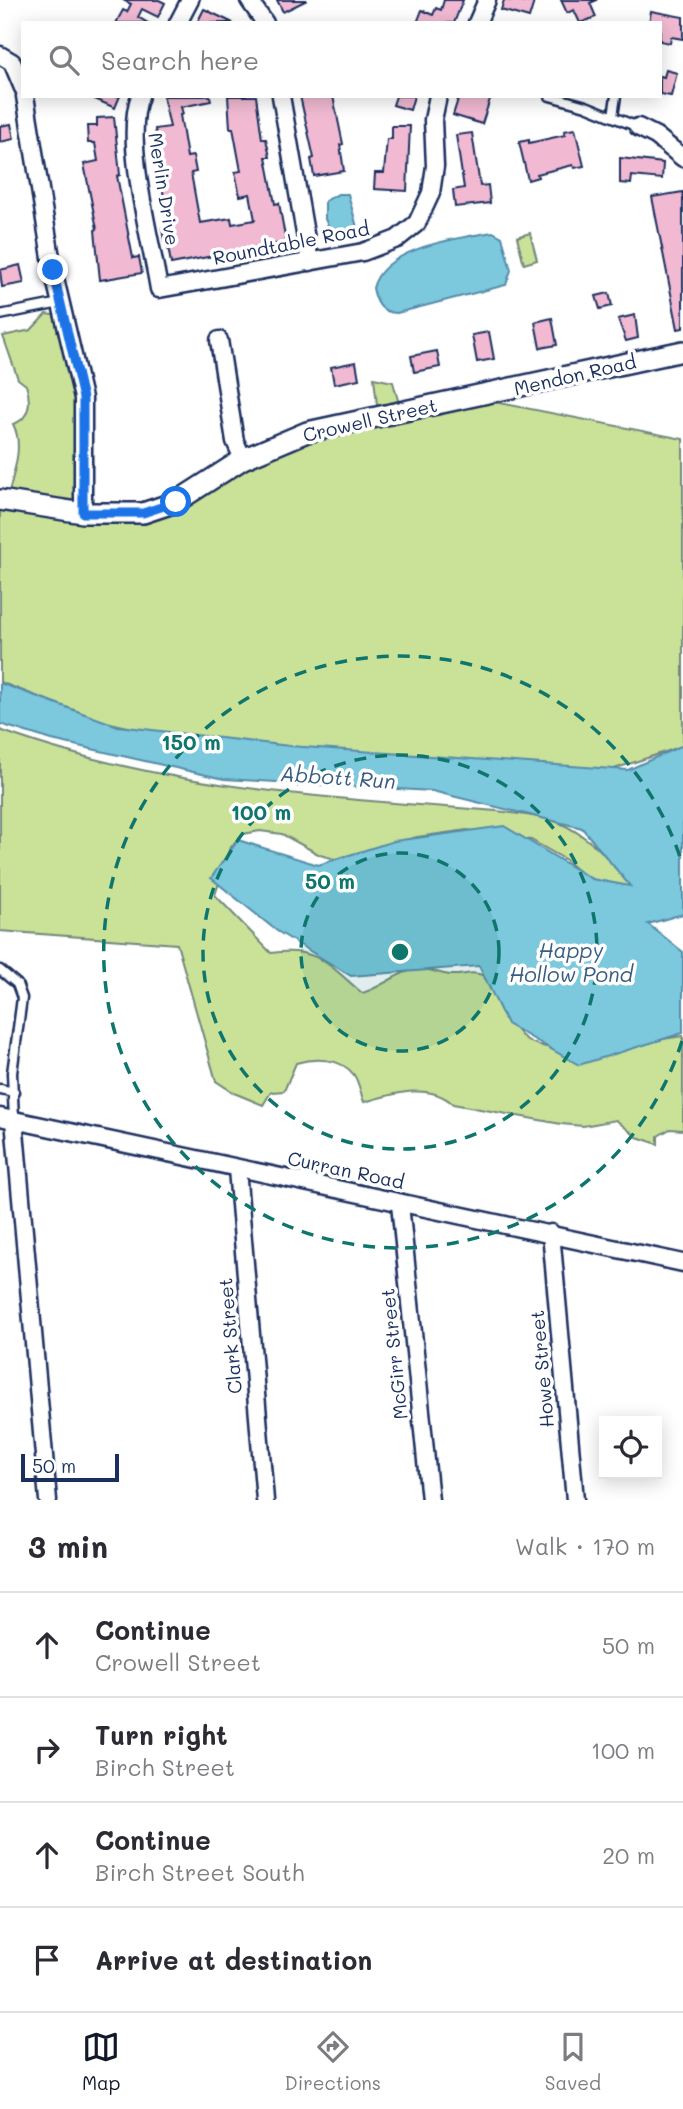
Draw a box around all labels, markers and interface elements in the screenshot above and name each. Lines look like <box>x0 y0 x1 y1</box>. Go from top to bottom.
search box <box>21 21 662 98</box>
icon: search <box>45 41 83 79</box>
text: Search here <box>101 43 259 77</box>
street label: Merlin Drive <box>143 131 186 247</box>
street label: Roundtable Road <box>211 215 371 270</box>
route end <box>37 254 68 285</box>
street label: Mendon Road <box>511 348 638 401</box>
street label: Crowell Street <box>300 392 439 447</box>
route start <box>160 486 191 517</box>
text: 150 m <box>161 728 221 755</box>
water label: Abbott Run <box>280 759 397 794</box>
text: 100 m <box>231 798 291 825</box>
text: 50 m <box>305 867 355 894</box>
water label: Happy Hollow Pond <box>509 936 635 987</box>
centre of rings <box>388 940 412 964</box>
street label: Curran Road <box>285 1145 407 1194</box>
street label: Clark Street <box>212 1277 247 1395</box>
street label: McGirr Street <box>374 1287 413 1421</box>
street label: Howe Street <box>524 1309 559 1429</box>
map controls <box>599 1416 662 1479</box>
button: locate <box>599 1416 662 1479</box>
scale bar <box>21 1451 119 1483</box>
text: 50 m <box>32 1453 76 1478</box>
text: 3 min <box>28 1526 108 1566</box>
text: Walk · 170 m <box>515 1531 655 1561</box>
text: Continue <box>95 1613 211 1647</box>
icon: ahead <box>28 1626 66 1664</box>
text: 50 m <box>602 1630 655 1660</box>
text: Crowell Street <box>95 1647 261 1677</box>
text: Turn right <box>95 1718 228 1752</box>
icon: right <box>28 1731 66 1769</box>
text: 100 m <box>591 1735 655 1765</box>
text: Birch Street <box>95 1752 235 1782</box>
text: Continue <box>95 1823 211 1857</box>
icon: ahead <box>28 1836 66 1874</box>
text: 20 m <box>602 1840 655 1870</box>
text: Birch Street South <box>95 1857 305 1887</box>
icon: arrive <box>28 1941 66 1979</box>
text: Arrive at destination <box>95 1943 372 1977</box>
tab: Map <box>82 2028 121 2095</box>
tab: Directions <box>284 2028 381 2095</box>
tab: Saved <box>545 2028 601 2095</box>

